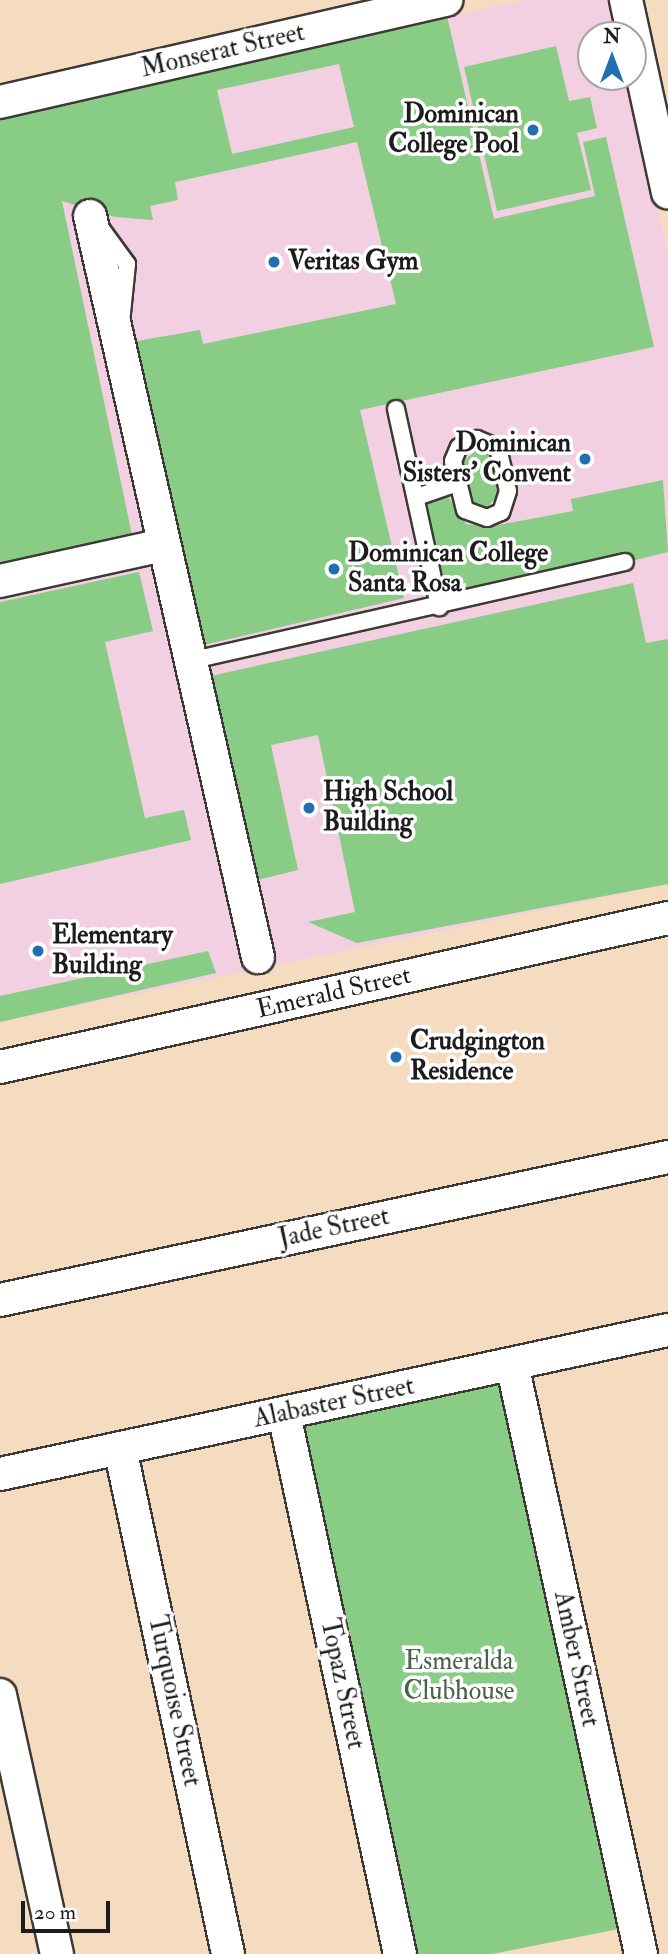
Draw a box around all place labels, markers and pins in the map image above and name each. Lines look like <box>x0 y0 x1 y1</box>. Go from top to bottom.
place label: Dominican College Pool <box>388 99 519 160</box>
marker: Dominican College Pool <box>525 122 541 138</box>
place label: Veritas Gym <box>288 246 419 278</box>
marker: Veritas Gym <box>266 254 282 270</box>
place label: Dominican Sisters' Convent <box>403 428 571 490</box>
marker: Dominican Sisters' Convent <box>577 451 593 467</box>
place label: Dominican College Santa Rosa <box>348 538 548 600</box>
marker: Dominican College Santa Rosa <box>326 561 342 577</box>
place label: High School Building <box>323 777 453 838</box>
marker: High School Building <box>301 800 317 816</box>
place label: Elementary Building <box>52 920 173 982</box>
marker: Elementary Building <box>30 943 46 959</box>
place label: Crudgington Residence <box>410 1026 545 1088</box>
marker: Crudgington Residence <box>388 1049 404 1065</box>

